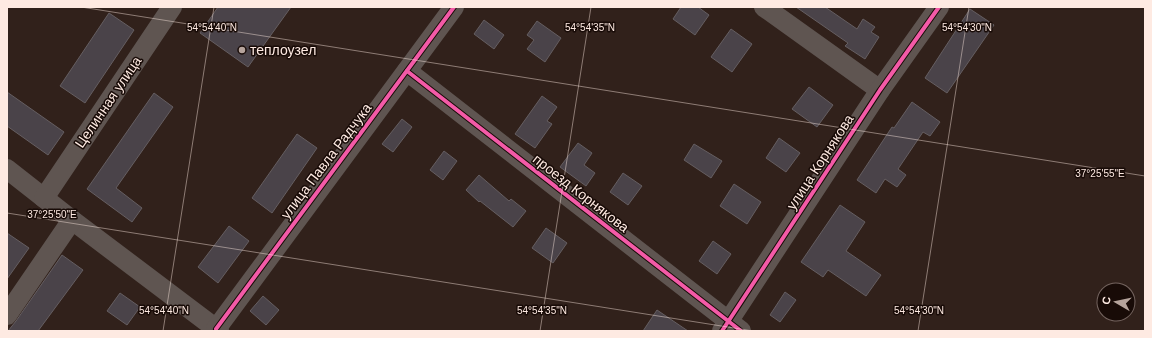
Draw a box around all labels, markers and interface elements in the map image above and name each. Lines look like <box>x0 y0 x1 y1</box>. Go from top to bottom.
text: 54°54'40"N <box>187 22 237 33</box>
text: 54°54'35"N <box>565 22 615 33</box>
text: 54°54'30"N <box>942 22 992 33</box>
place label: теплоузел <box>250 42 316 58</box>
marker: теплоузел <box>237 45 247 55</box>
street label: Целинная улица <box>71 53 145 151</box>
street label: улица Павла Радчука <box>277 100 375 222</box>
street label: улица Корнякова <box>783 111 857 213</box>
street label: проезд Корнякова <box>530 151 632 235</box>
text: 37°25'55"E <box>1075 168 1125 179</box>
text: 37°25'50"E <box>27 209 77 220</box>
north arrow <box>1096 282 1136 322</box>
text: С <box>1100 296 1113 305</box>
text: 54°54'40"N <box>139 305 189 316</box>
text: 54°54'35"N <box>517 305 567 316</box>
text: 54°54'30"N <box>894 305 944 316</box>

